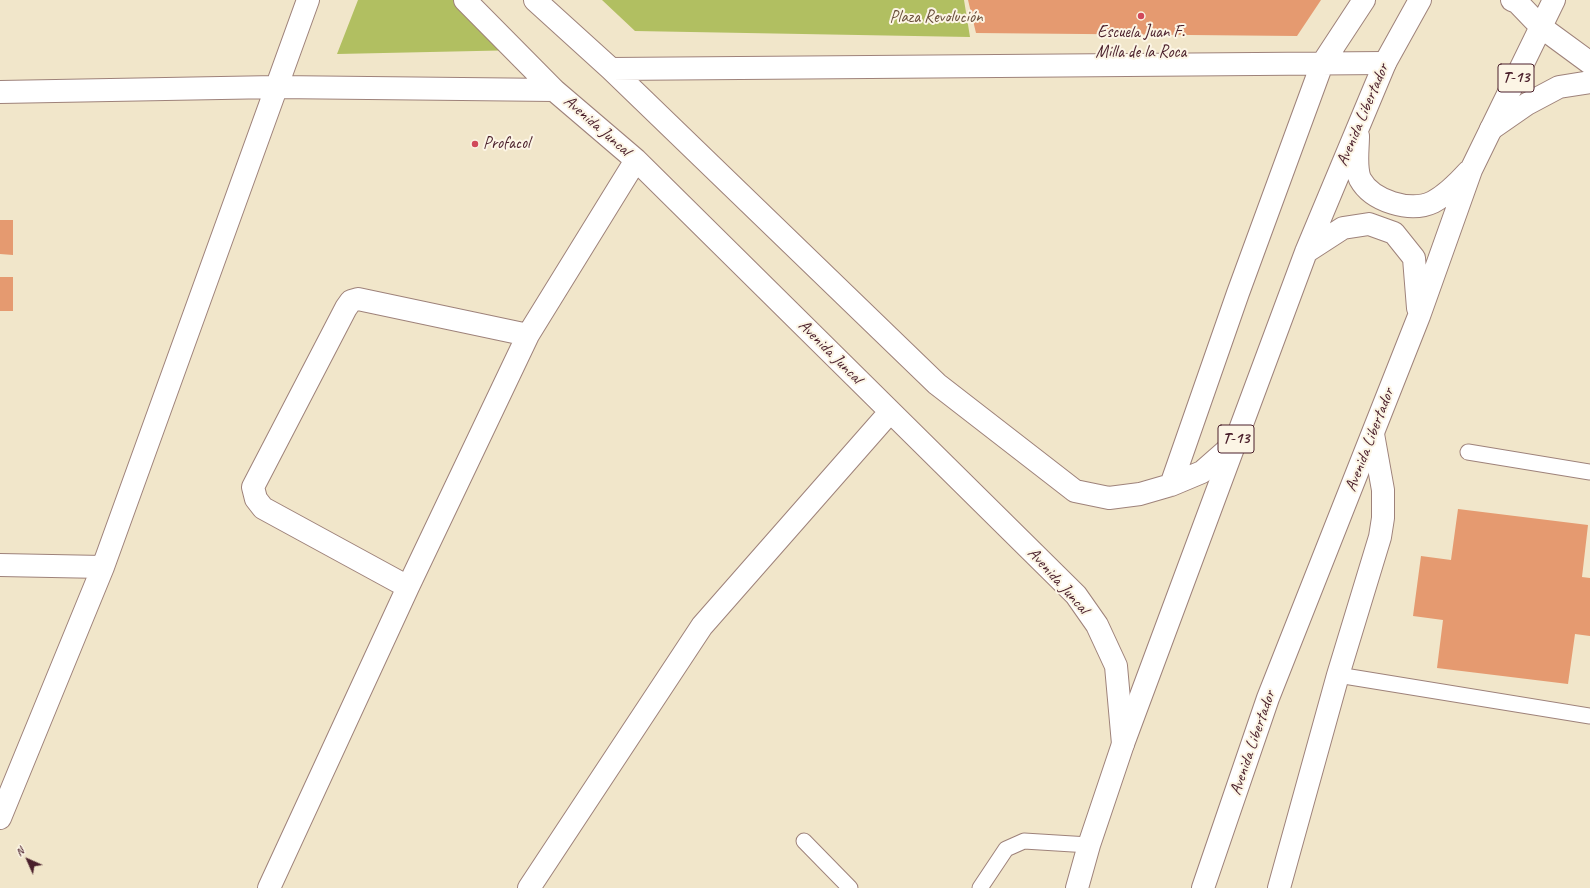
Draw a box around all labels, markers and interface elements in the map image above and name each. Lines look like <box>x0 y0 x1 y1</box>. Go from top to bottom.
park label: Plaza Revolución <box>889 8 983 28</box>
marker: Escuela Juan F. Milla de la Roca <box>1136 11 1146 21</box>
place label: Escuela Juan F. Milla de la Roca <box>1096 23 1186 63</box>
street label: Avenida Libertador <box>1332 61 1394 169</box>
road number: T-13 <box>1498 64 1534 92</box>
street label: Avenida Juncal <box>559 91 635 161</box>
place label: Profacol <box>483 134 530 154</box>
marker: Profacol <box>470 139 480 149</box>
street label: Avenida Juncal <box>794 316 866 388</box>
street label: Avenida Libertador <box>1341 385 1399 495</box>
road number: T-13 <box>1218 425 1254 453</box>
street label: Avenida Juncal <box>1023 543 1093 619</box>
street label: Avenida Libertador <box>1226 688 1280 798</box>
north arrow <box>8 840 48 880</box>
text: N <box>12 844 27 859</box>

